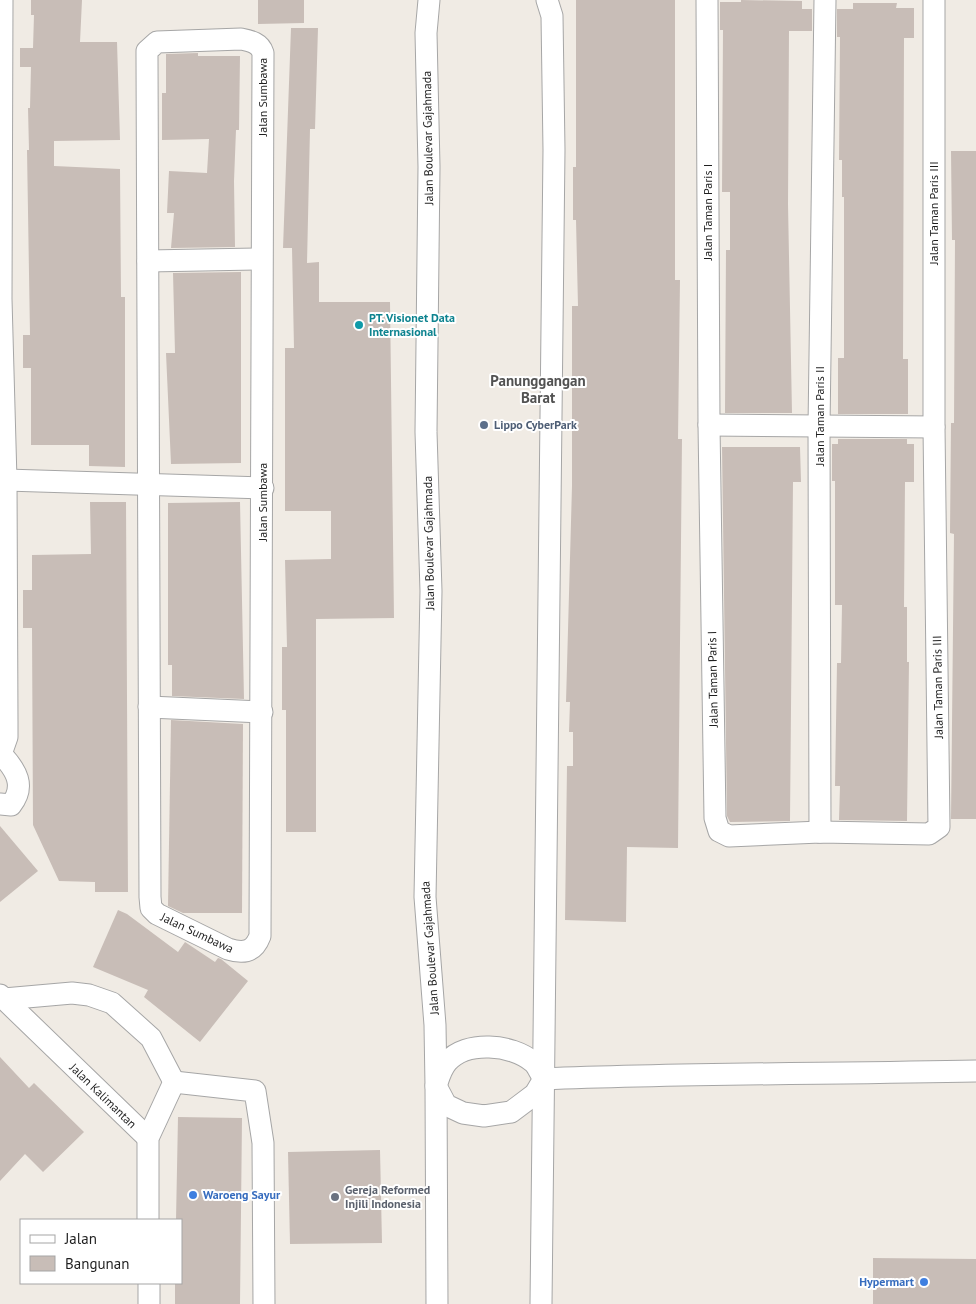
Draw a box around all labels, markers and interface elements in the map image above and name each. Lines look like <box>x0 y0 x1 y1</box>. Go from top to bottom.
street label: Jalan Sumbawa <box>255 58 270 137</box>
street label: Jalan Boulevar Gajahmada <box>419 71 436 206</box>
street label: Jalan Taman Paris III <box>926 161 941 266</box>
street label: Jalan Taman Paris I <box>700 164 715 261</box>
place label: PT. Visionet Data Internasional <box>369 310 455 339</box>
marker: PT. Visionet Data Internasional <box>353 319 365 331</box>
street label: Jalan Taman Paris II <box>812 366 827 467</box>
district label: Panunggangan Barat <box>490 371 586 407</box>
place label: Lippo CyberPark <box>494 417 577 432</box>
marker: Lippo CyberPark <box>478 419 490 431</box>
street label: Jalan Sumbawa <box>255 463 270 542</box>
street label: Jalan Boulevar Gajahmada <box>420 476 437 611</box>
street label: Jalan Taman Paris I <box>704 631 721 728</box>
street label: Jalan Taman Paris III <box>929 635 946 740</box>
street label: Jalan Boulevar Gajahmada <box>417 881 442 1016</box>
street label: Jalan Sumbawa <box>158 909 236 956</box>
street label: Jalan Kalimantan <box>66 1059 140 1131</box>
place label: Gereja Reformed Injili Indonesia <box>345 1182 430 1211</box>
place label: Waroeng Sayur <box>203 1187 281 1202</box>
marker: Waroeng Sayur <box>187 1189 199 1201</box>
marker: Gereja Reformed Injili Indonesia <box>329 1191 341 1203</box>
legend <box>20 1219 182 1284</box>
text: Jalan <box>64 1229 97 1248</box>
text: Bangunan <box>65 1254 129 1273</box>
place label: Hypermart <box>859 1274 915 1289</box>
marker: Hypermart <box>918 1276 930 1288</box>

